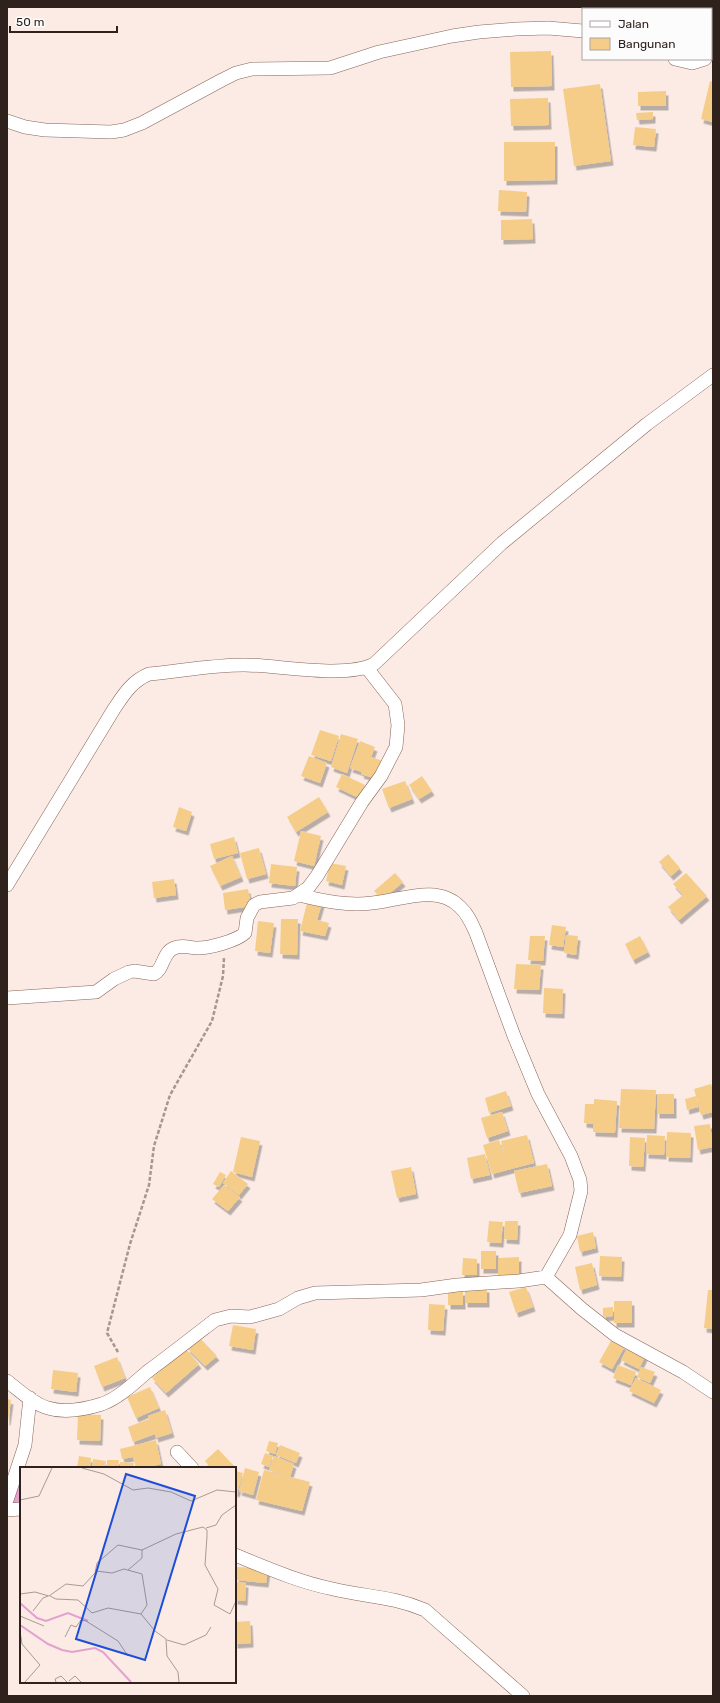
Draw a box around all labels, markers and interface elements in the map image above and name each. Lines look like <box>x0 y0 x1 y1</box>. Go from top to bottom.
scale bar <box>10 8 117 34</box>
legend <box>582 8 712 60</box>
text: 50 m <box>16 15 44 29</box>
text: Jalan <box>618 17 649 31</box>
text: Bangunan <box>618 37 675 51</box>
inset map <box>20 1467 236 1683</box>

